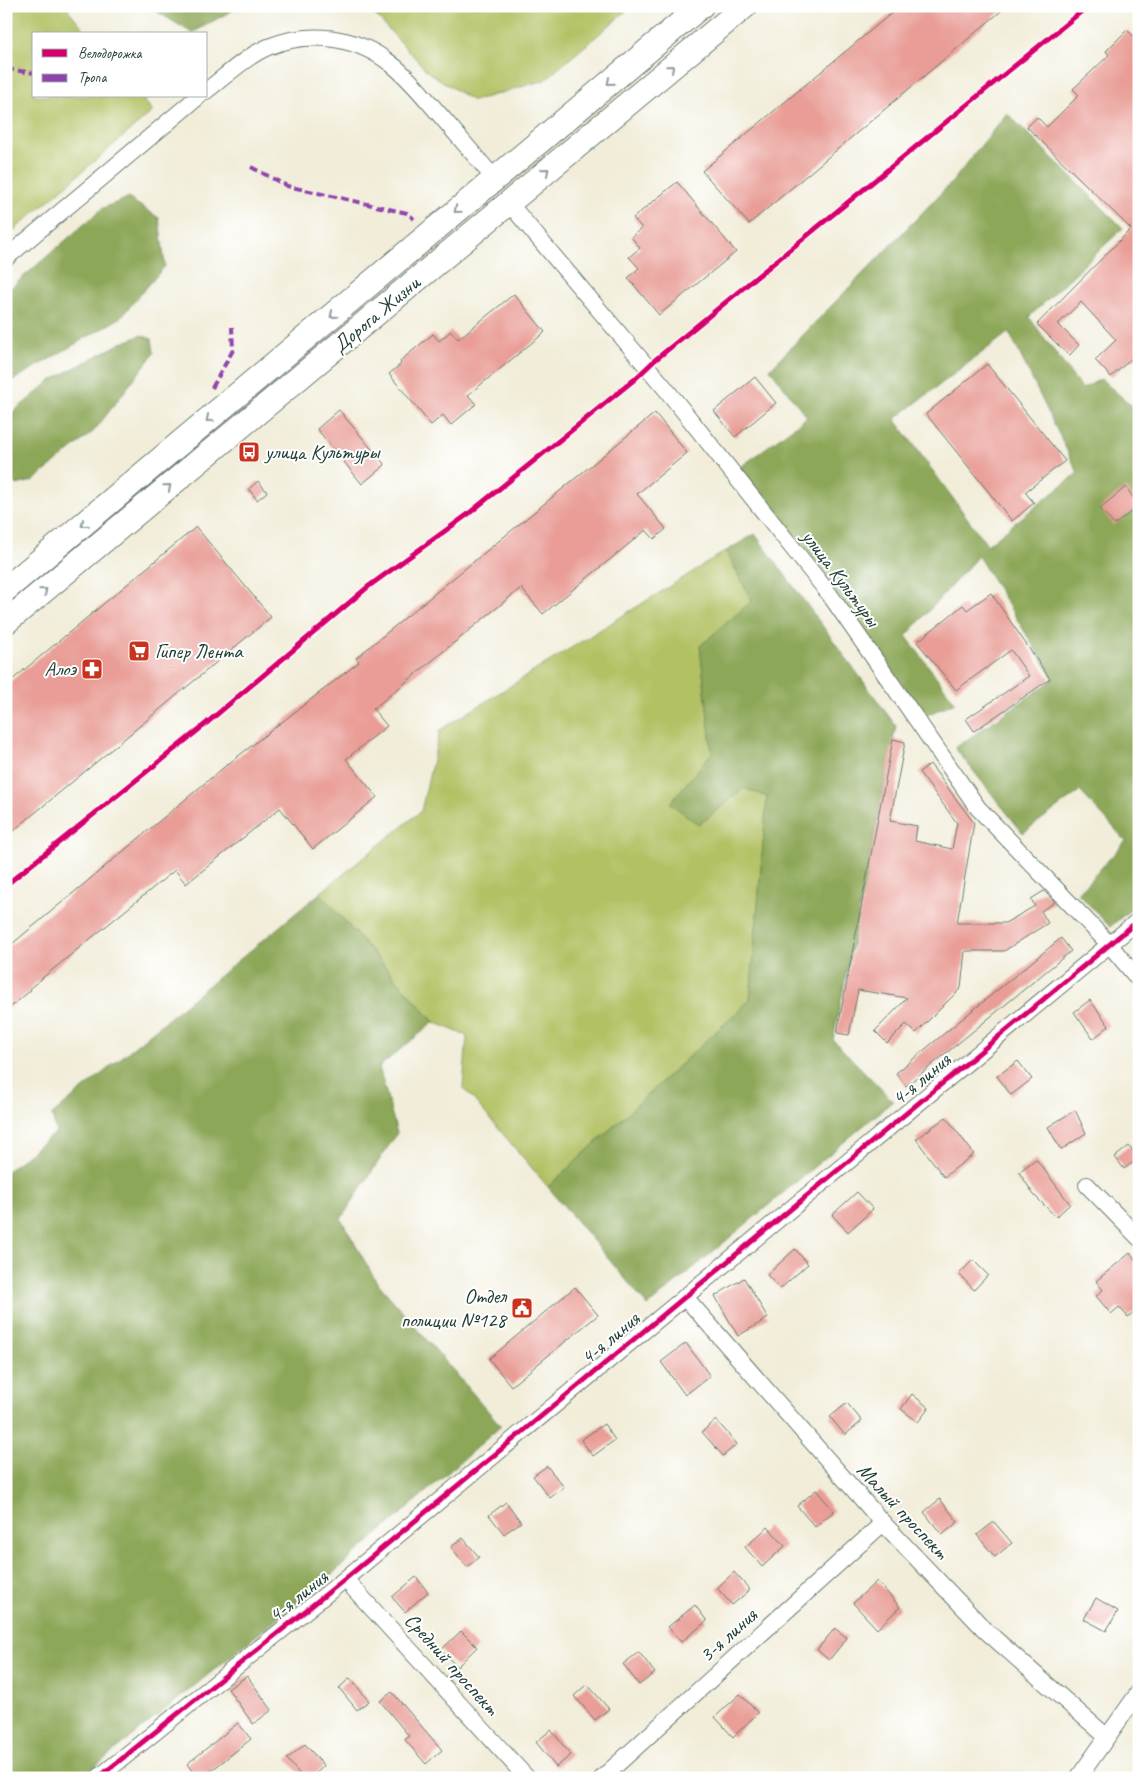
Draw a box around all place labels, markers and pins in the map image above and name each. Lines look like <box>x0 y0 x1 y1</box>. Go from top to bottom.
place label: улица Культуры <box>263 439 381 465</box>
bus stop icon: улица Культуры <box>237 440 261 464</box>
place label: Гипер Лента <box>155 638 244 664</box>
supermarket icon: Гипер Лента <box>127 639 151 663</box>
place label: Алоэ <box>44 656 78 682</box>
pharmacy icon: Алоэ <box>80 657 104 681</box>
place label: Отдел полиции №128 <box>401 1283 509 1333</box>
public building icon: Отдел полиции №128 <box>510 1296 534 1320</box>

